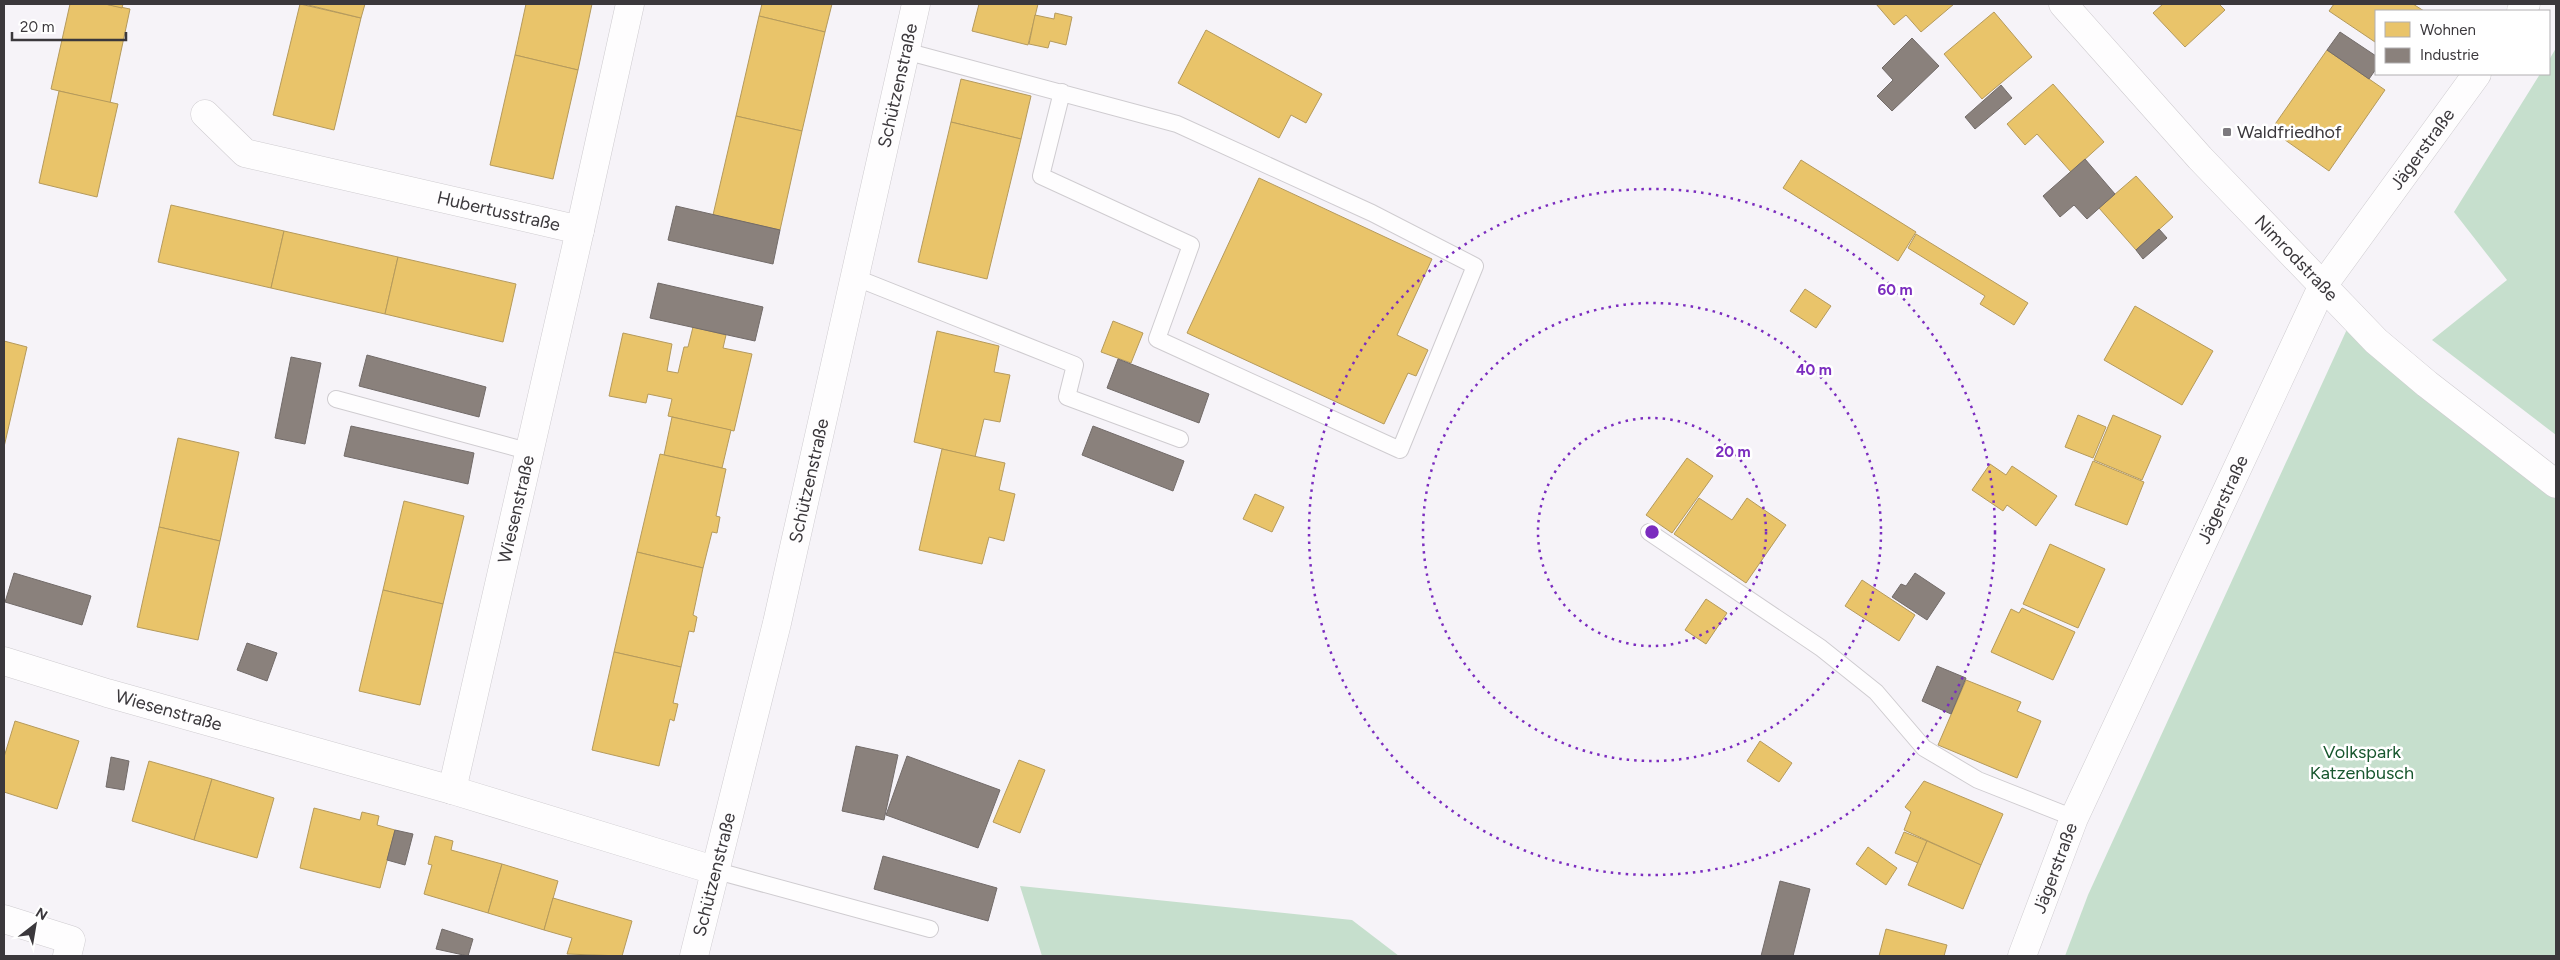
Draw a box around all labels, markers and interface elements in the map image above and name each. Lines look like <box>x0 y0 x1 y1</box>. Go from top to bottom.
scale bar <box>12 10 126 42</box>
legend <box>2375 10 2550 75</box>
text: 20 m <box>20 18 54 36</box>
street label: Schützenstraße <box>873 21 922 150</box>
text: Wohnen <box>2420 21 2476 39</box>
text: Industrie <box>2420 46 2479 64</box>
street label: Jägerstraße <box>2385 104 2459 194</box>
place label: Waldfriedhof <box>2237 121 2342 143</box>
marker: Waldfriedhof <box>2221 126 2233 138</box>
street label: Hubertusstraße <box>435 186 562 236</box>
street label: Nimrodstraße <box>2250 210 2343 306</box>
text: 60 m <box>1877 281 1913 299</box>
text: 40 m <box>1796 361 1832 379</box>
street label: Schützenstraße <box>784 416 834 545</box>
text: 20 m <box>1715 443 1751 461</box>
street label: Jägerstraße <box>2193 451 2253 547</box>
street label: Wiesenstraße <box>493 453 539 565</box>
centre of rings <box>1643 523 1661 541</box>
street label: Wiesenstraße <box>113 685 225 736</box>
park label: Volkspark Katzenbusch <box>2310 741 2414 784</box>
street label: Schützenstraße <box>688 810 740 939</box>
street label: Jägerstraße <box>2028 819 2082 917</box>
north arrow <box>10 900 60 950</box>
text: N <box>32 904 50 924</box>

